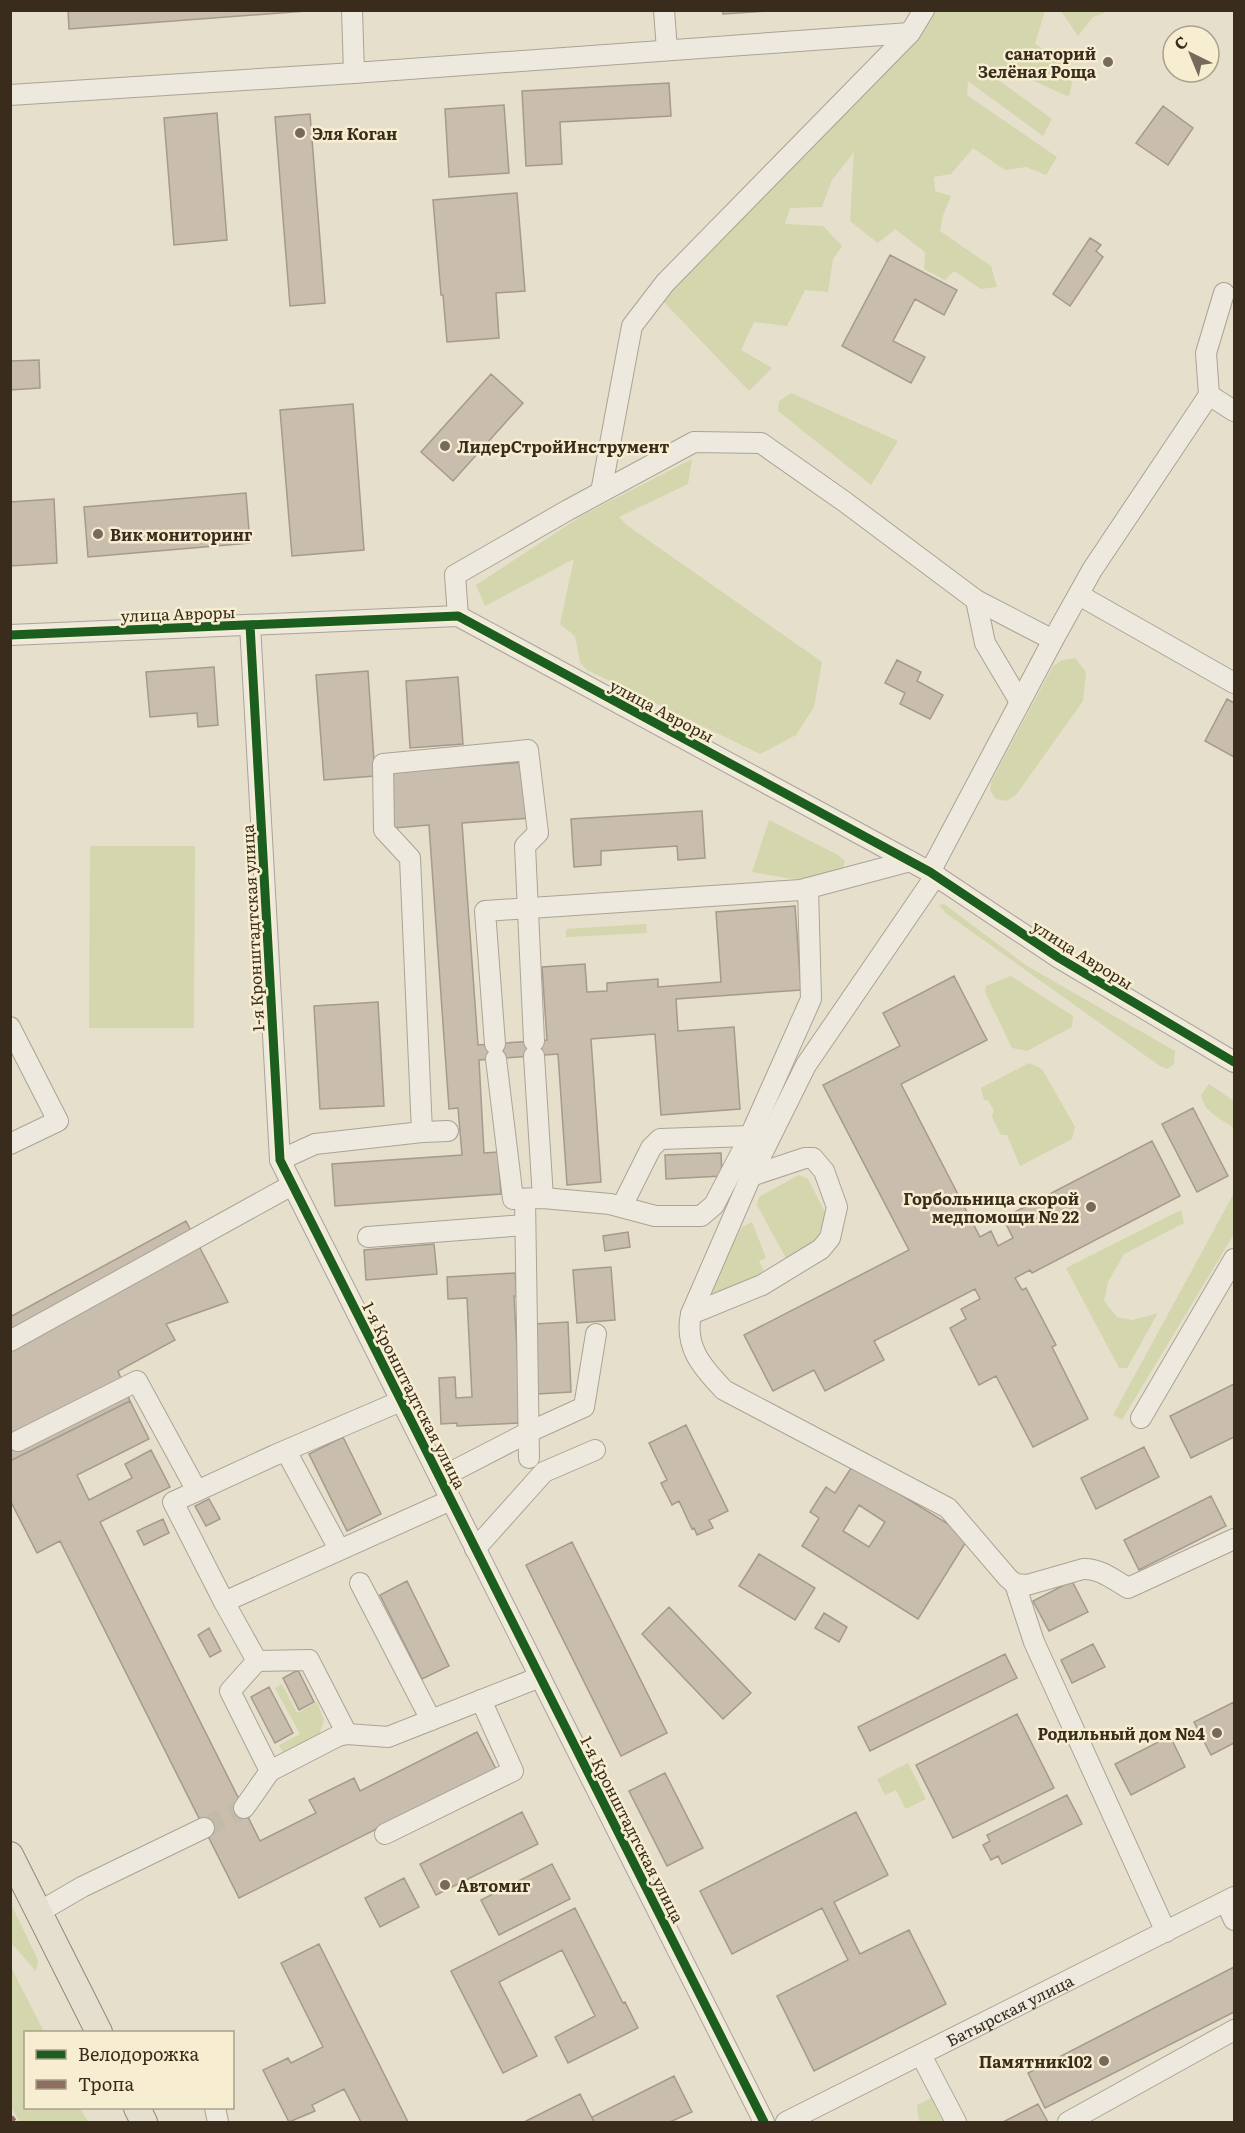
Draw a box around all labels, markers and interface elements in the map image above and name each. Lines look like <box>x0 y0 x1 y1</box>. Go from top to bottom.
north arrow <box>1161 24 1221 84</box>
text: С <box>1168 30 1192 55</box>
place label: санаторий Зелёная Роща <box>978 41 1097 83</box>
marker: санаторий Зелёная Роща <box>1101 55 1115 69</box>
place label: Эля Коган <box>312 121 397 145</box>
marker: Эля Коган <box>293 126 307 140</box>
place label: ЛидерСтройИнструмент <box>457 434 669 458</box>
marker: ЛидерСтройИнструмент <box>438 439 452 453</box>
place label: Вик мониторинг <box>110 522 253 546</box>
marker: Вик мониторинг <box>91 527 105 541</box>
street label: улица Авроры <box>120 599 236 627</box>
street label: улица Авроры <box>606 672 718 748</box>
street label: 1-я Кронштадтская улица <box>235 823 269 1032</box>
street label: улица Авроры <box>1028 913 1138 995</box>
place label: Горбольница скорой медпомощи № 22 <box>903 1186 1079 1228</box>
marker: Горбольница скорой медпомощи № 22 <box>1084 1200 1098 1214</box>
street label: 1-я Кронштадтская улица <box>357 1297 473 1493</box>
place label: Родильный дом №4 <box>1037 1721 1205 1745</box>
marker: Родильный дом №4 <box>1210 1726 1224 1740</box>
street label: 1-я Кронштадтская улица <box>575 1731 691 1927</box>
place label: Автомиг <box>457 1873 531 1897</box>
marker: Автомиг <box>438 1878 452 1892</box>
street label: Батырская улица <box>942 1968 1077 2052</box>
legend <box>24 2031 234 2109</box>
text: Велодорожка <box>78 2040 200 2067</box>
place label: Памятник102 <box>979 2049 1092 2073</box>
marker: Памятник102 <box>1097 2054 1111 2068</box>
text: Тропа <box>78 2070 134 2097</box>

